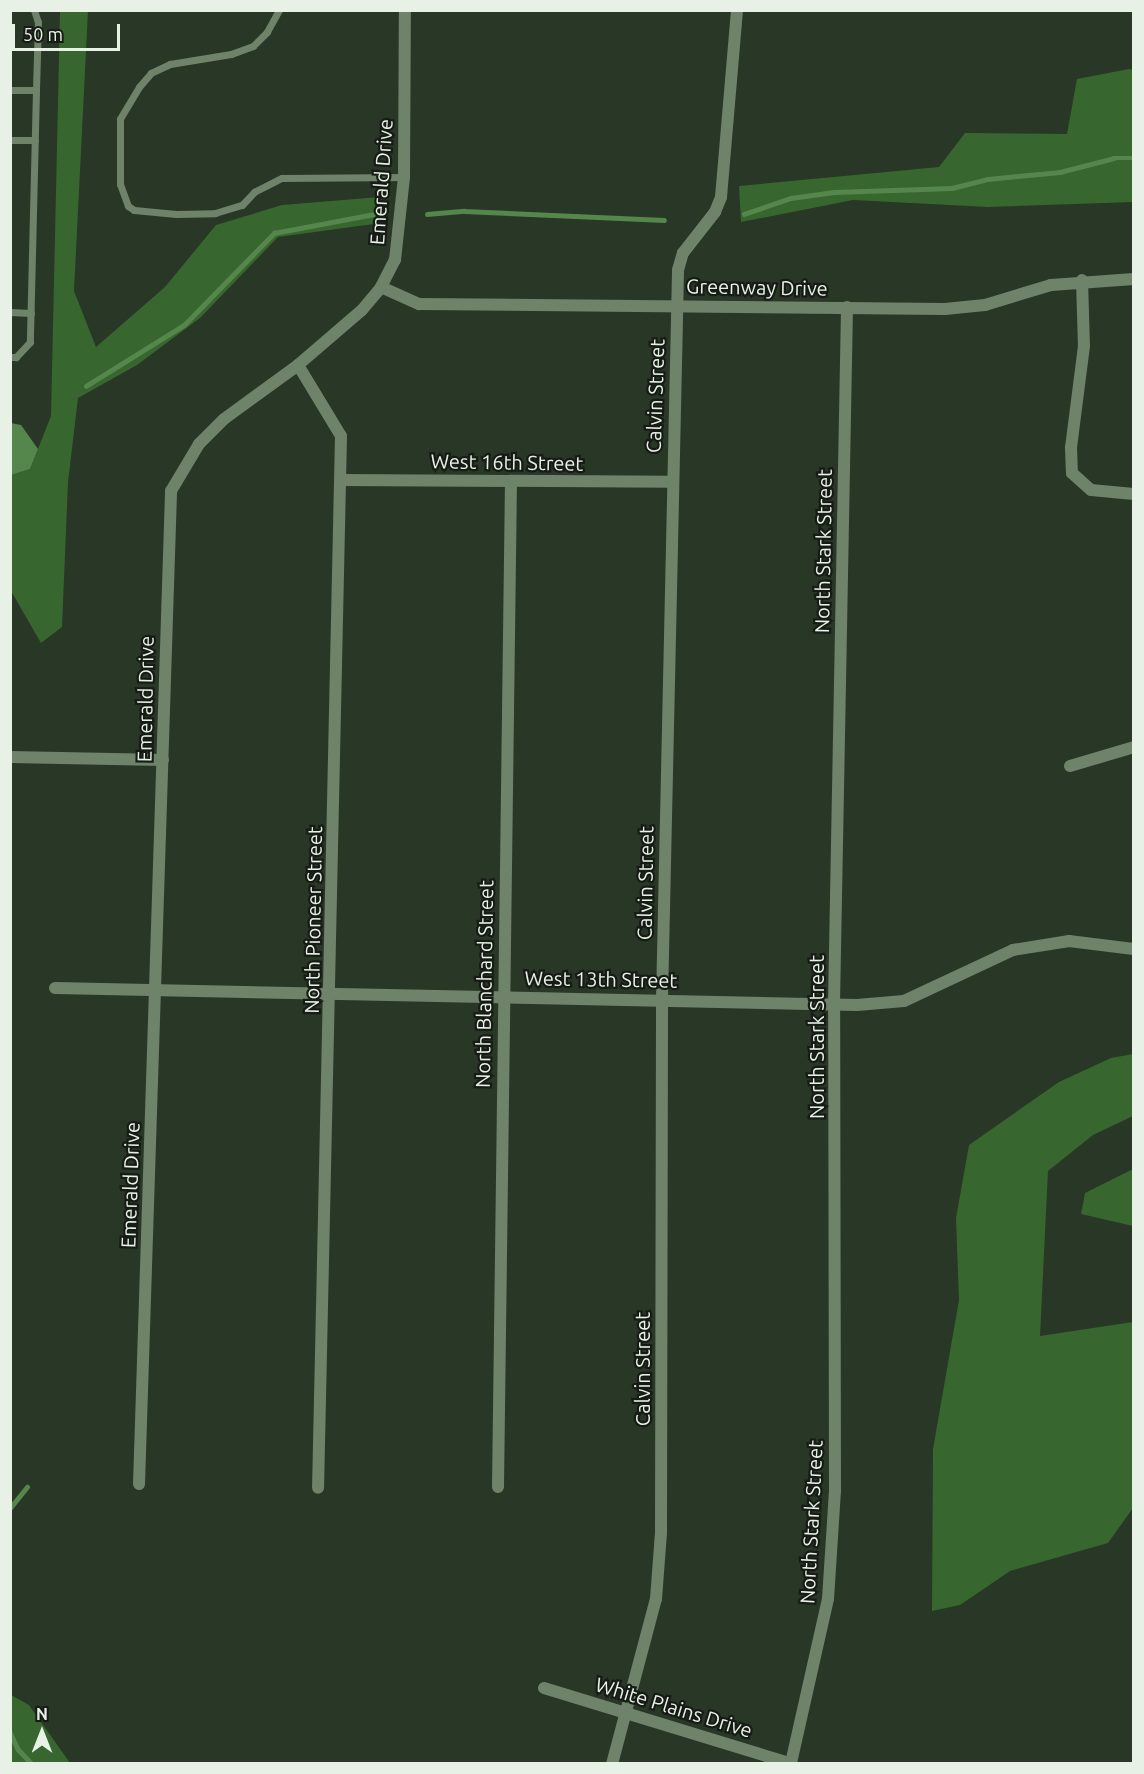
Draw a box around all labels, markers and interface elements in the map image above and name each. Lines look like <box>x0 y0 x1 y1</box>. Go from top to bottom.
scale bar <box>15 12 123 50</box>
text: 50 m <box>23 24 63 44</box>
street label: Emerald Drive <box>365 118 397 246</box>
street label: Greenway Drive <box>686 274 828 300</box>
street label: Calvin Street <box>641 338 669 454</box>
street label: West 16th Street <box>430 449 584 475</box>
street label: North Stark Street <box>810 469 836 633</box>
street label: Emerald Drive <box>132 636 158 762</box>
street label: North Pioneer Street <box>299 826 327 1014</box>
street label: Calvin Street <box>632 826 658 940</box>
street label: North Blanchard Street <box>470 880 498 1088</box>
street label: North Stark Street <box>804 955 828 1119</box>
street label: West 13th Street <box>524 966 678 992</box>
street label: Emerald Drive <box>116 1122 144 1248</box>
street label: Calvin Street <box>630 1312 654 1426</box>
street label: North Stark Street <box>795 1439 827 1605</box>
street label: White Plains Drive <box>593 1672 755 1742</box>
north arrow <box>12 1702 72 1762</box>
text: N <box>36 1705 48 1723</box>

